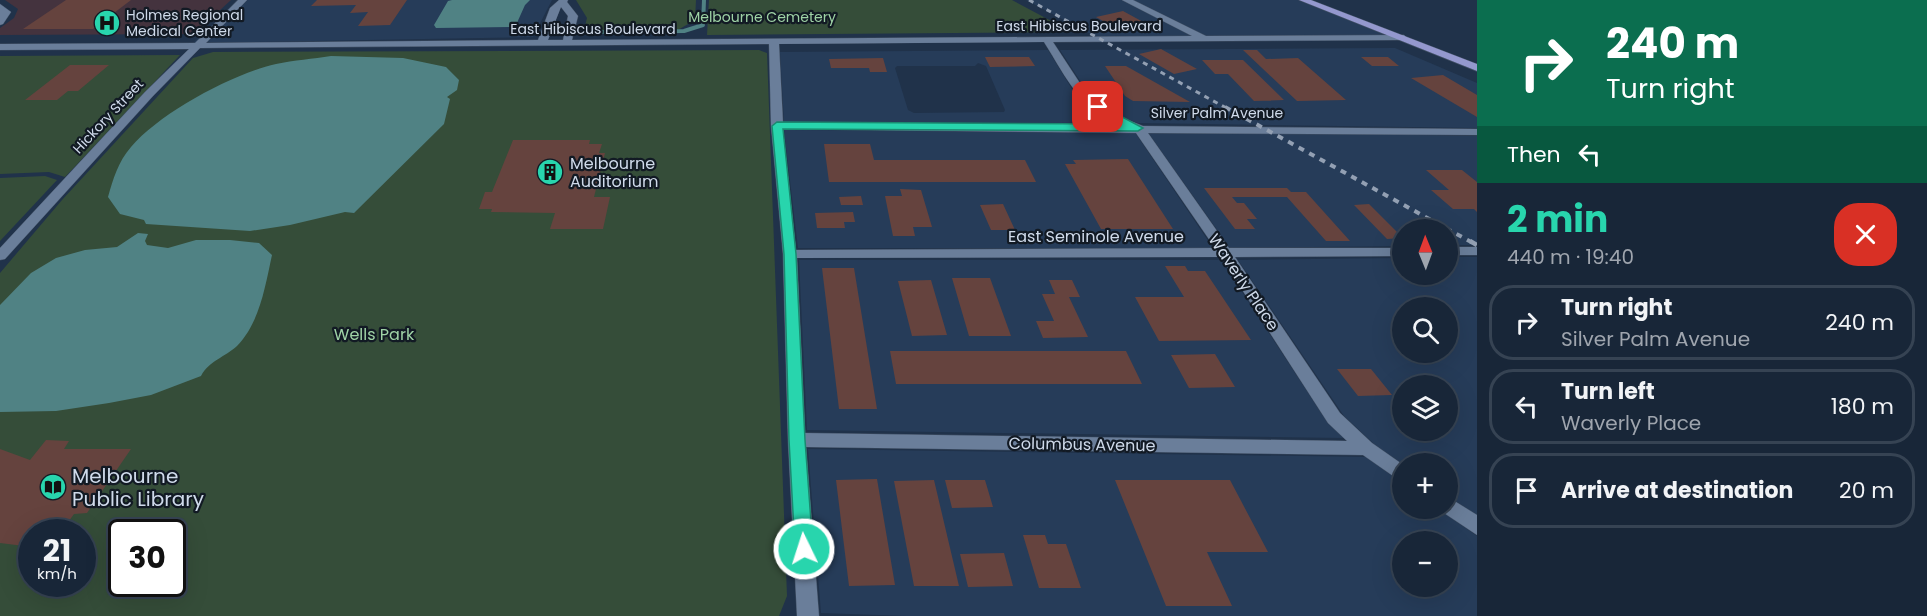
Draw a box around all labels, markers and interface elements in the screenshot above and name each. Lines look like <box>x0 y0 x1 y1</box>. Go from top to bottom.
place label: Holmes Regional Medical Center <box>126 5 243 41</box>
park label: Melbourne Cemetery <box>688 7 836 27</box>
hospital icon: Holmes Regional Medical Center <box>92 8 122 38</box>
text: 240 m <box>1606 14 1739 73</box>
street label: East Hibiscus Boulevard <box>996 16 1162 36</box>
street label: East Hibiscus Boulevard <box>510 19 676 39</box>
icon: right <box>1507 24 1585 102</box>
text: Turn right <box>1606 70 1735 107</box>
street label: Hickory Street <box>68 74 148 158</box>
pin <box>1072 81 1123 132</box>
icon: arrive <box>1081 90 1114 123</box>
street label: Silver Palm Avenue <box>1151 103 1283 123</box>
icon: left <box>1573 138 1606 171</box>
text: Then <box>1507 139 1561 170</box>
place label: Melbourne Auditorium <box>570 152 658 193</box>
building icon: Melbourne Auditorium <box>535 157 565 187</box>
text: 2 min <box>1507 194 1608 245</box>
button: close <box>1834 203 1897 266</box>
north arrow <box>1392 219 1458 285</box>
map controls <box>1392 219 1458 597</box>
street label: East Seminole Avenue <box>1008 225 1184 248</box>
street label: Waverly Place <box>1203 229 1285 335</box>
text: 440 m · 19:40 <box>1507 243 1634 271</box>
text: Turn right <box>1561 292 1672 323</box>
button: search <box>1392 297 1458 363</box>
icon: right <box>1510 306 1543 339</box>
text: 240 m <box>1825 307 1894 338</box>
park label: Wells Park <box>334 323 415 346</box>
text: Silver Palm Avenue <box>1561 325 1750 353</box>
button: layers <box>1392 375 1458 441</box>
text: Turn left <box>1561 376 1655 407</box>
icon: left <box>1510 390 1543 423</box>
text: 180 m <box>1831 391 1894 422</box>
text: Waverly Place <box>1561 409 1701 437</box>
street label: Columbus Avenue <box>1008 432 1156 457</box>
button: + <box>1392 453 1458 519</box>
place label: Melbourne Public Library <box>72 462 204 513</box>
library icon: Melbourne Public Library <box>38 472 68 502</box>
icon: arrive <box>1510 474 1543 507</box>
text: Arrive at destination <box>1561 475 1793 506</box>
text: 20 m <box>1839 475 1894 506</box>
position arrow <box>772 517 836 581</box>
speed limit sign: 30 <box>108 519 186 597</box>
text: 21 <box>43 529 71 572</box>
button: − <box>1392 531 1458 597</box>
text: km/h <box>37 563 77 584</box>

